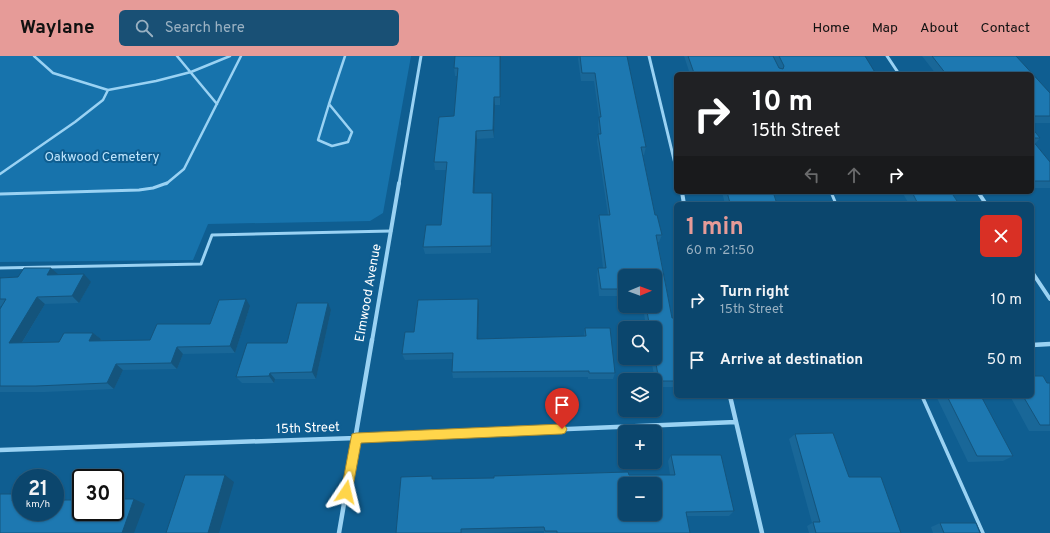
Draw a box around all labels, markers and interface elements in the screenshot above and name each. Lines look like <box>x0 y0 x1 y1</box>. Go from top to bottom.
search box <box>119 10 399 46</box>
text: Waylane <box>20 16 95 40</box>
icon: search <box>133 17 155 39</box>
text: Search here <box>165 19 245 38</box>
text: Home <box>813 20 850 37</box>
text: Map <box>872 20 898 37</box>
text: About <box>920 20 959 37</box>
text: Contact <box>981 20 1030 37</box>
text: 10 m <box>752 85 813 121</box>
icon: right <box>686 88 738 140</box>
text: 15th Street <box>752 120 840 143</box>
park label: Oakwood Cemetery <box>45 150 160 166</box>
icon: left <box>801 164 823 186</box>
icon: ahead <box>843 164 865 186</box>
icon: right <box>885 164 907 186</box>
text: 1 min <box>686 213 744 243</box>
button: close <box>980 215 1022 257</box>
street label: Elmwood Avenue <box>352 243 386 343</box>
text: 60 m · 21:50 <box>686 243 754 259</box>
north arrow <box>618 269 662 313</box>
map controls <box>618 269 662 521</box>
text: Turn right <box>720 283 789 302</box>
icon: right <box>686 289 708 311</box>
text: 10 m <box>991 291 1022 310</box>
text: 15th Street <box>720 302 784 318</box>
button: search <box>618 321 662 365</box>
icon: arrive <box>686 349 708 371</box>
text: Arrive at destination <box>720 351 863 370</box>
text: 50 m <box>987 351 1022 370</box>
button: layers <box>618 373 662 417</box>
pin <box>545 388 579 429</box>
icon: arrive <box>551 394 573 416</box>
street label: 15th Street <box>276 420 340 438</box>
button: + <box>618 425 662 469</box>
speed limit sign: 30 <box>72 469 124 521</box>
position arrow <box>325 471 367 513</box>
text: 21 <box>28 477 48 503</box>
button: − <box>618 477 662 521</box>
text: km/h <box>26 498 50 511</box>

